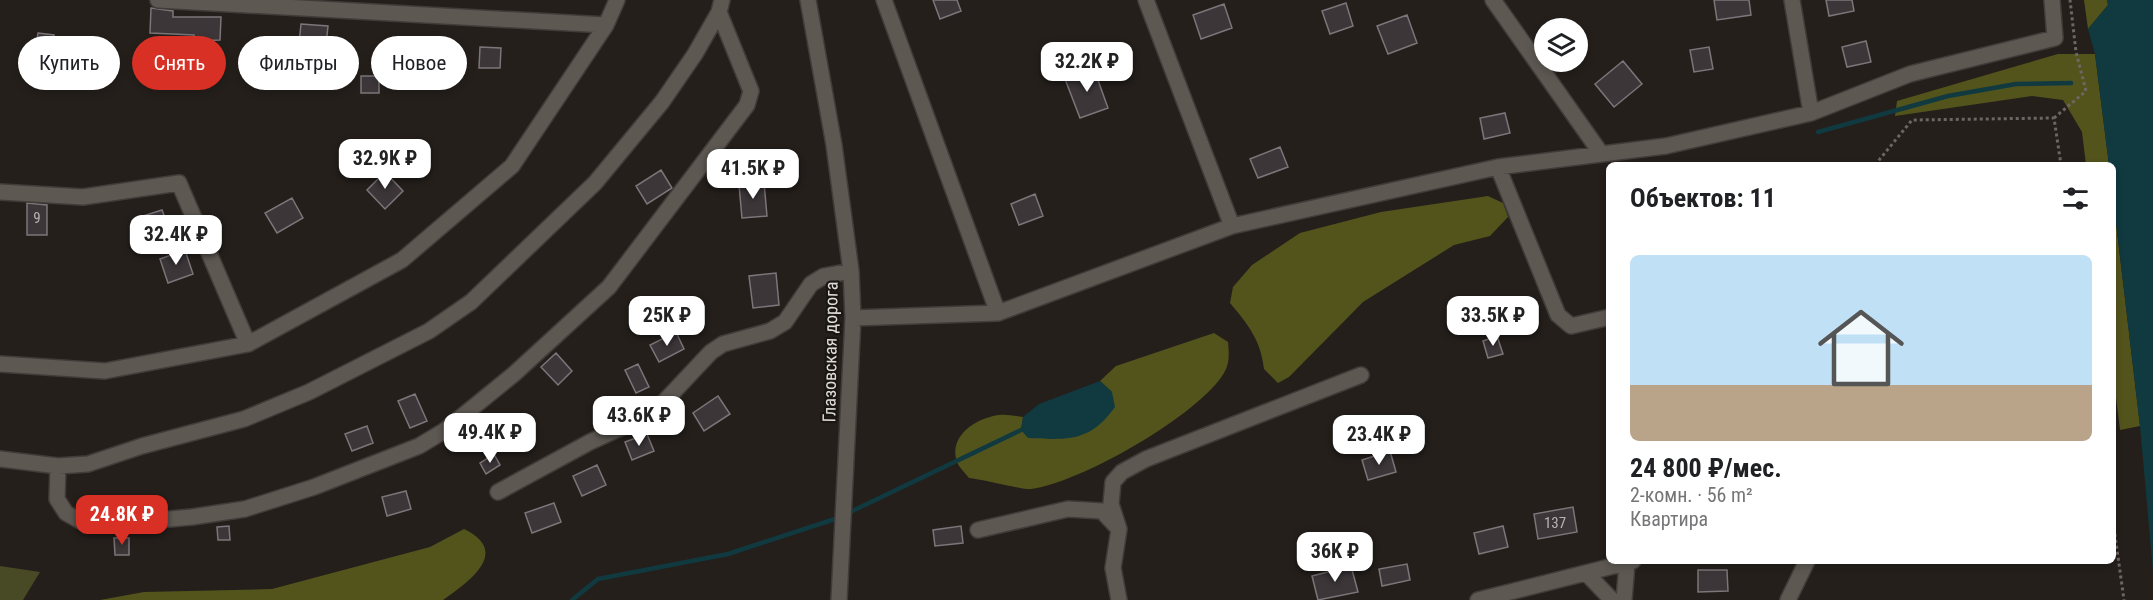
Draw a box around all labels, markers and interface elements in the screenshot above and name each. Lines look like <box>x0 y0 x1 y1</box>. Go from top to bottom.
map controls <box>1534 18 1588 72</box>
button: layers <box>1534 18 1588 72</box>
chip: Купить <box>18 36 120 90</box>
chip: Снять <box>132 36 226 90</box>
chip: Фильтры <box>238 36 359 90</box>
chip: Новое <box>371 36 467 90</box>
pin: 32.2K ₽ <box>1032 42 1142 93</box>
text: 32.2K ₽ <box>1055 49 1119 73</box>
pin: 32.9K ₽ <box>330 139 440 190</box>
text: 32.9K ₽ <box>353 146 417 170</box>
pin: 41.5K ₽ <box>698 149 808 200</box>
text: 41.5K ₽ <box>721 156 785 180</box>
icon: filters <box>2059 182 2092 215</box>
text: Объектов: 11 <box>1630 183 1776 213</box>
house number: 9 <box>33 209 41 227</box>
pin: 32.4K ₽ <box>121 215 231 266</box>
text: 32.4K ₽ <box>144 222 208 246</box>
street label: Глазовская дорога <box>818 281 842 423</box>
icon: home <box>1807 294 1915 402</box>
pin: 25K ₽ <box>625 296 709 347</box>
pin: 33.5K ₽ <box>1438 296 1548 347</box>
text: 25K ₽ <box>643 303 691 327</box>
text: 33.5K ₽ <box>1461 303 1525 327</box>
pin: 43.6K ₽ <box>584 396 694 447</box>
text: 43.6K ₽ <box>607 403 671 427</box>
pin: 49.4K ₽ <box>435 413 545 464</box>
pin: 23.4K ₽ <box>1324 415 1434 466</box>
text: 49.4K ₽ <box>458 420 522 444</box>
text: 23.4K ₽ <box>1347 422 1411 446</box>
text: 24 800 ₽/мес. <box>1630 453 1782 483</box>
text: 2-комн. · 56 m² <box>1630 483 1753 507</box>
pin: 24.8K ₽ <box>67 495 177 546</box>
text: 24.8K ₽ <box>90 502 154 526</box>
text: Квартира <box>1630 507 1708 531</box>
house number: 137 <box>1544 514 1566 532</box>
pin: 36K ₽ <box>1293 532 1377 583</box>
text: 36K ₽ <box>1311 539 1359 563</box>

